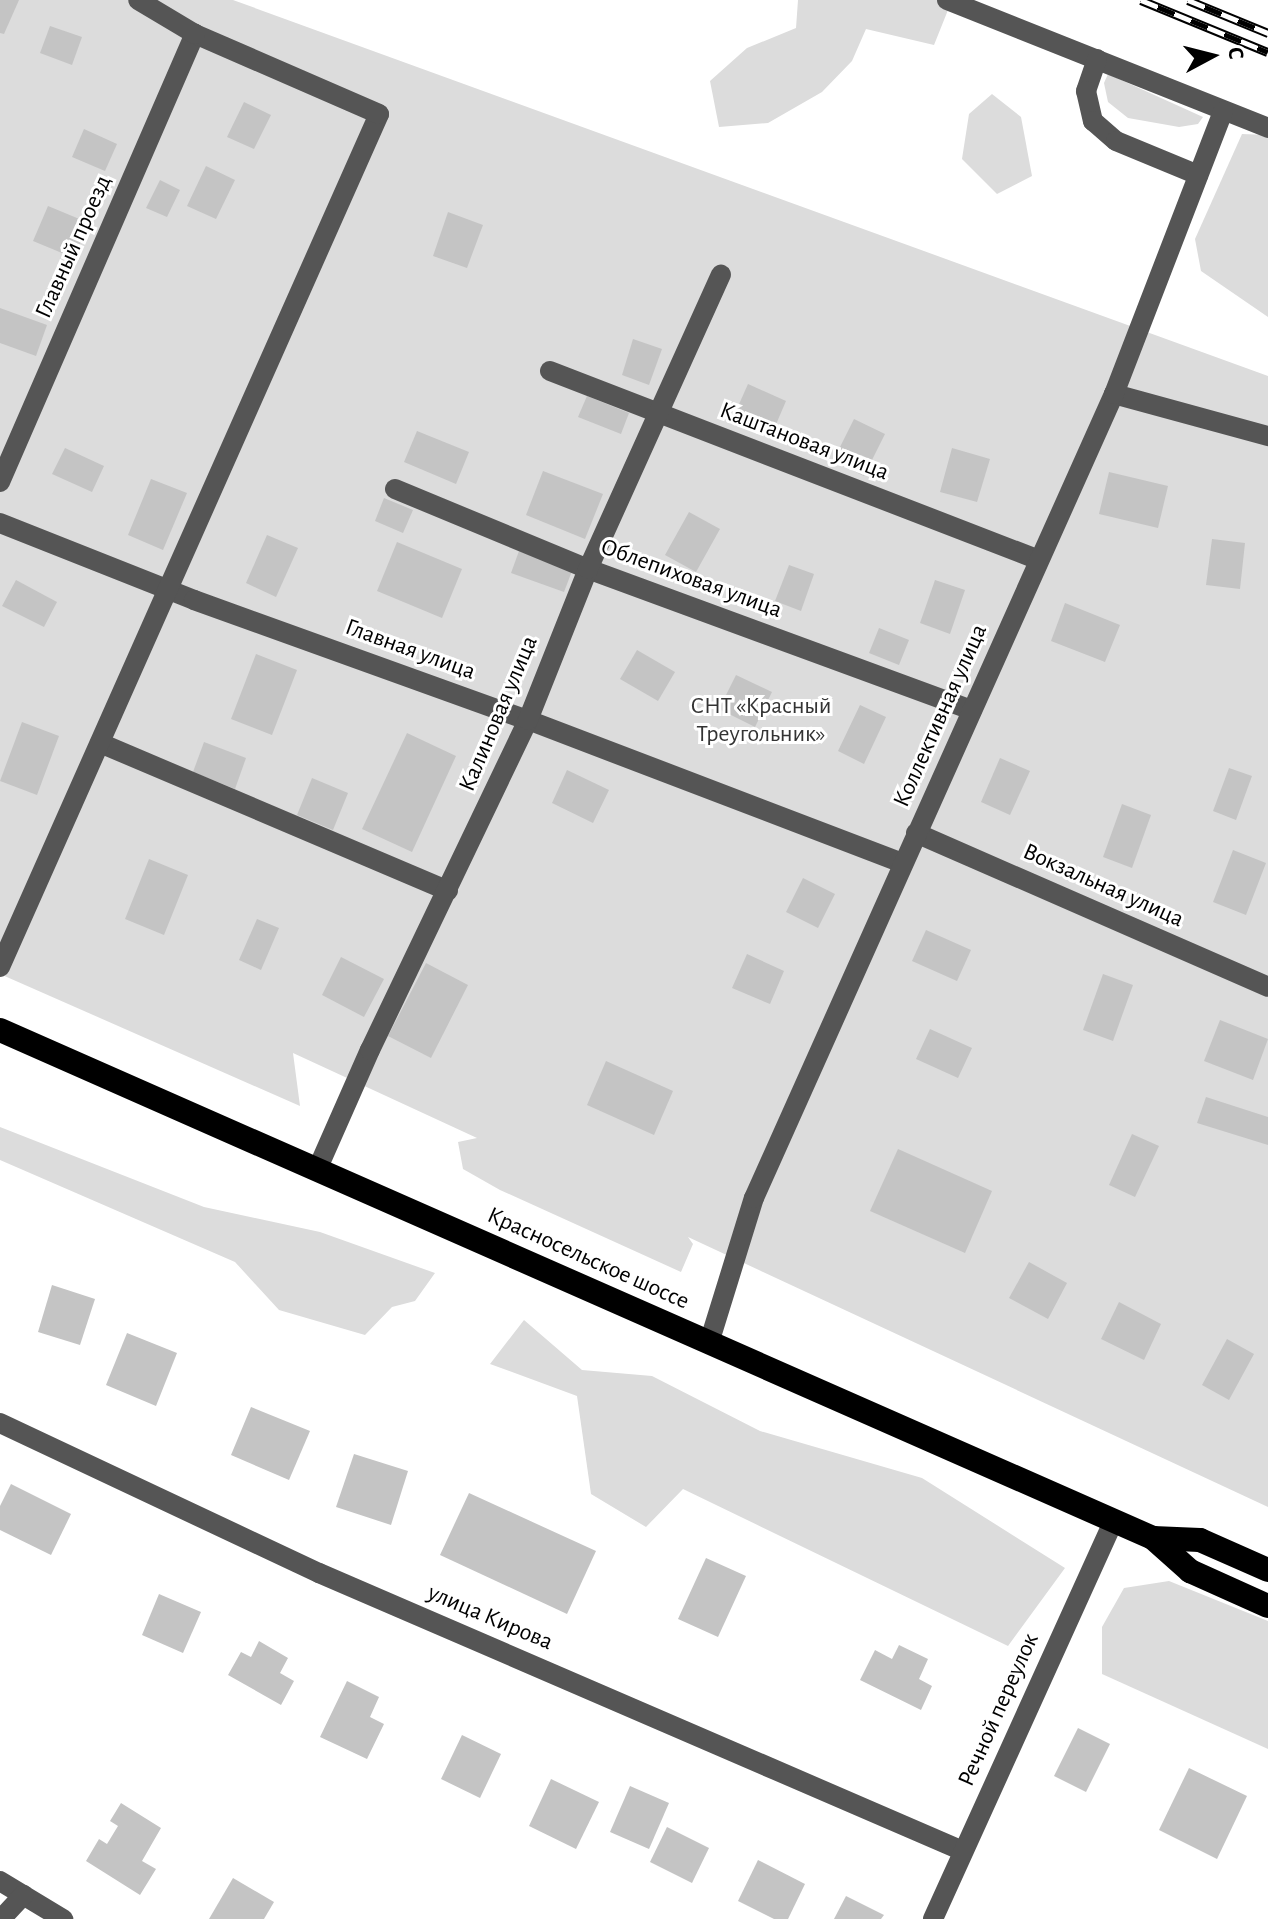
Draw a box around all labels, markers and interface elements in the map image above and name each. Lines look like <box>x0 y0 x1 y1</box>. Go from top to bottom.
north arrow <box>1172 16 1252 96</box>
text: С <box>1224 46 1247 60</box>
street label: Главный проезд <box>30 171 118 323</box>
street label: Каштановая улица <box>715 397 893 487</box>
street label: Облепиховая улица <box>596 533 786 625</box>
street label: Главная улица <box>341 613 479 687</box>
street label: Коллективная улица <box>888 620 994 812</box>
street label: Калиновая улица <box>453 632 545 796</box>
park label: СНТ «Красный Треугольник» <box>690 693 832 749</box>
street label: Вокзальная улица <box>1018 838 1188 934</box>
street label: Красносельское шоссе <box>482 1201 694 1317</box>
street label: улица Кирова <box>423 1579 557 1657</box>
street label: Речной переулок <box>952 1629 1046 1791</box>

